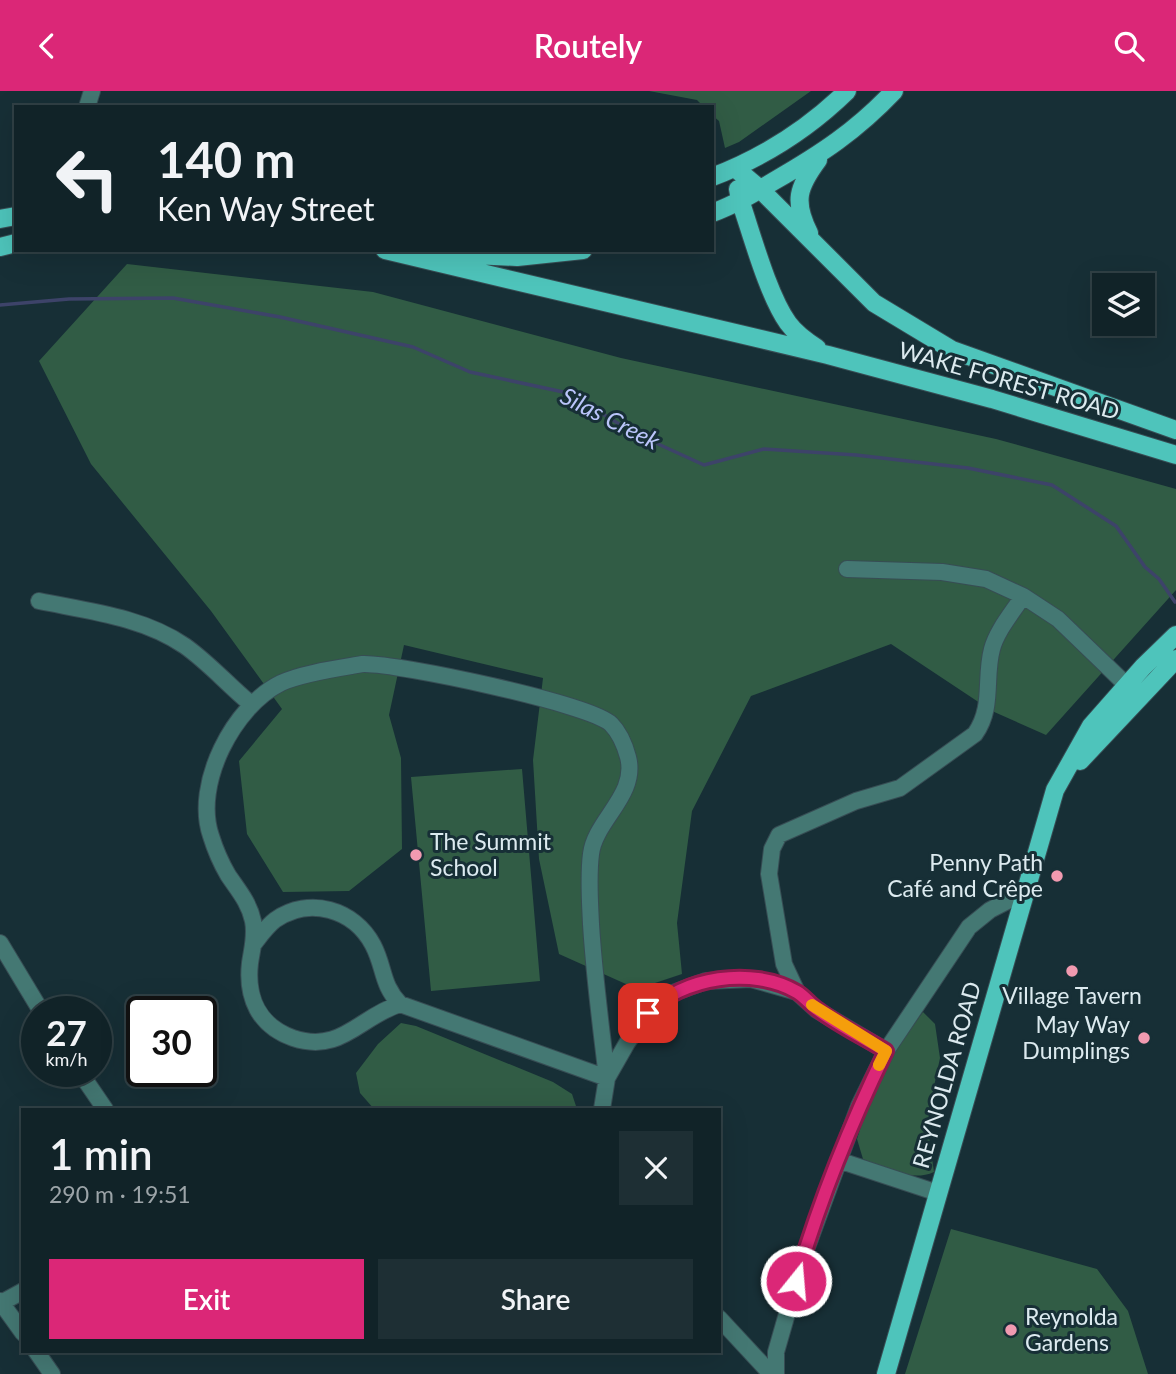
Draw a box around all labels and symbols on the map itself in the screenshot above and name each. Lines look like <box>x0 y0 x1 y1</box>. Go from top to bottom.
street label: WAKE FOREST ROAD <box>896 335 1123 425</box>
water label: Silas Creek <box>556 380 666 455</box>
place label: The Summit School <box>430 827 552 881</box>
marker: The Summit School <box>408 847 424 863</box>
place label: Penny Path Café and Crêpe <box>887 848 1043 902</box>
marker: Penny Path Café and Crêpe <box>1049 868 1065 884</box>
marker: Village Tavern <box>1064 963 1080 979</box>
street label: REYNOLDA ROAD <box>906 978 986 1171</box>
place label: Village Tavern <box>1002 981 1142 1009</box>
pin <box>618 983 678 1043</box>
speed limit sign: 30 <box>126 996 217 1087</box>
place label: May Way Dumplings <box>1022 1010 1130 1064</box>
marker: May Way Dumplings <box>1136 1030 1152 1046</box>
position arrow <box>759 1244 833 1318</box>
place label: Reynolda Gardens <box>1025 1302 1118 1356</box>
marker: Reynolda Gardens <box>1003 1322 1019 1338</box>

